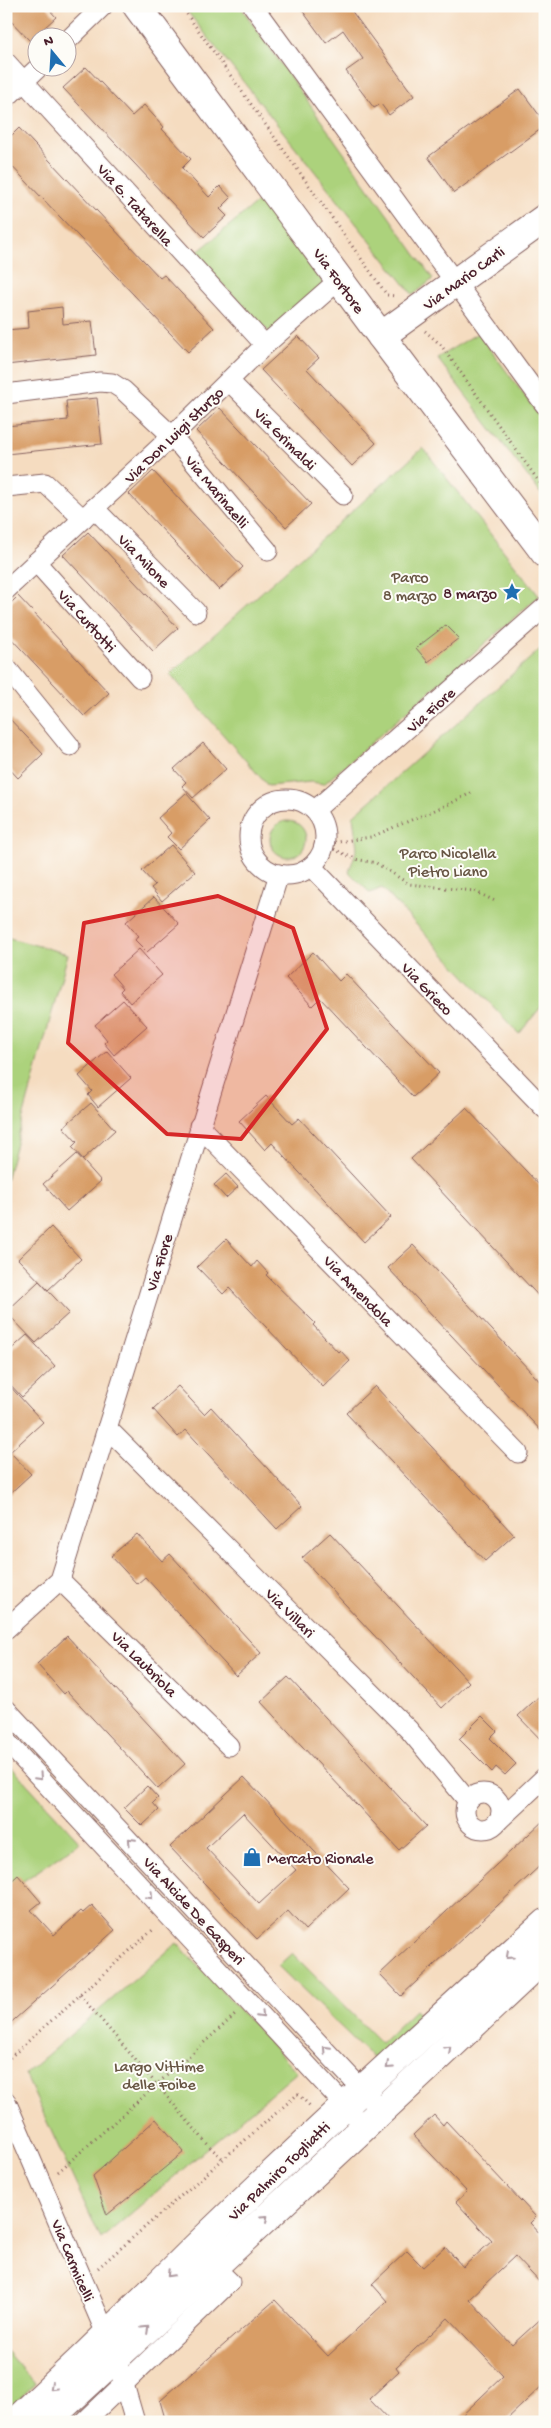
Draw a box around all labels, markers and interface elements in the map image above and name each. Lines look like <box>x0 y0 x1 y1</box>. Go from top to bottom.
north arrow <box>28 28 78 78</box>
text: N <box>42 33 56 52</box>
street label: Via G. Tatarella <box>91 161 176 252</box>
street label: Via Mario Carli <box>420 244 510 316</box>
street label: Via Fortore <box>307 245 368 319</box>
street label: Via Don Luigi Sturzo <box>121 384 229 489</box>
street label: Via Grimaldi <box>248 404 319 476</box>
street label: Via Marinaelli <box>179 452 251 534</box>
street label: Via Milone <box>112 531 173 594</box>
park label: Parco 8 marzo <box>383 570 437 607</box>
place icon: 8 marzo <box>501 581 523 603</box>
street label: Via Curtotti <box>51 586 119 658</box>
place label: 8 marzo <box>443 586 497 605</box>
street label: Via Fiore <box>403 684 461 739</box>
park label: Parco Nicolella Pietro Liano <box>399 846 497 883</box>
street label: Via Grieco <box>395 959 455 1021</box>
street label: Via Fiore <box>143 1231 179 1295</box>
street label: Via Amendola <box>317 1252 396 1333</box>
street label: Via Villari <box>259 1585 317 1643</box>
street label: Via Laubriola <box>105 1628 180 1703</box>
one-way arrow <box>34 1771 43 1780</box>
one-way arrow <box>128 1838 137 1847</box>
shop icon: Mercato Rionale <box>241 1846 263 1868</box>
place label: Mercato Rionale <box>267 1851 374 1870</box>
street label: Via Alcide De Gasperi <box>137 1854 247 1970</box>
one-way arrow <box>144 1890 153 1899</box>
one-way arrow <box>505 1950 514 1959</box>
one-way arrow <box>255 2009 264 2018</box>
one-way arrow <box>323 2046 332 2055</box>
one-way arrow <box>443 2046 452 2055</box>
park label: Largo Vittime delle Foibe <box>114 2059 205 2096</box>
one-way arrow <box>385 2060 394 2069</box>
street label: Via Palmiro Togliatti <box>225 2119 336 2227</box>
one-way arrow <box>259 2215 268 2224</box>
street label: Via Carmicelli <box>45 2217 97 2305</box>
one-way arrow <box>166 2268 175 2277</box>
one-way arrow <box>140 2326 149 2335</box>
one-way arrow <box>49 2381 58 2390</box>

